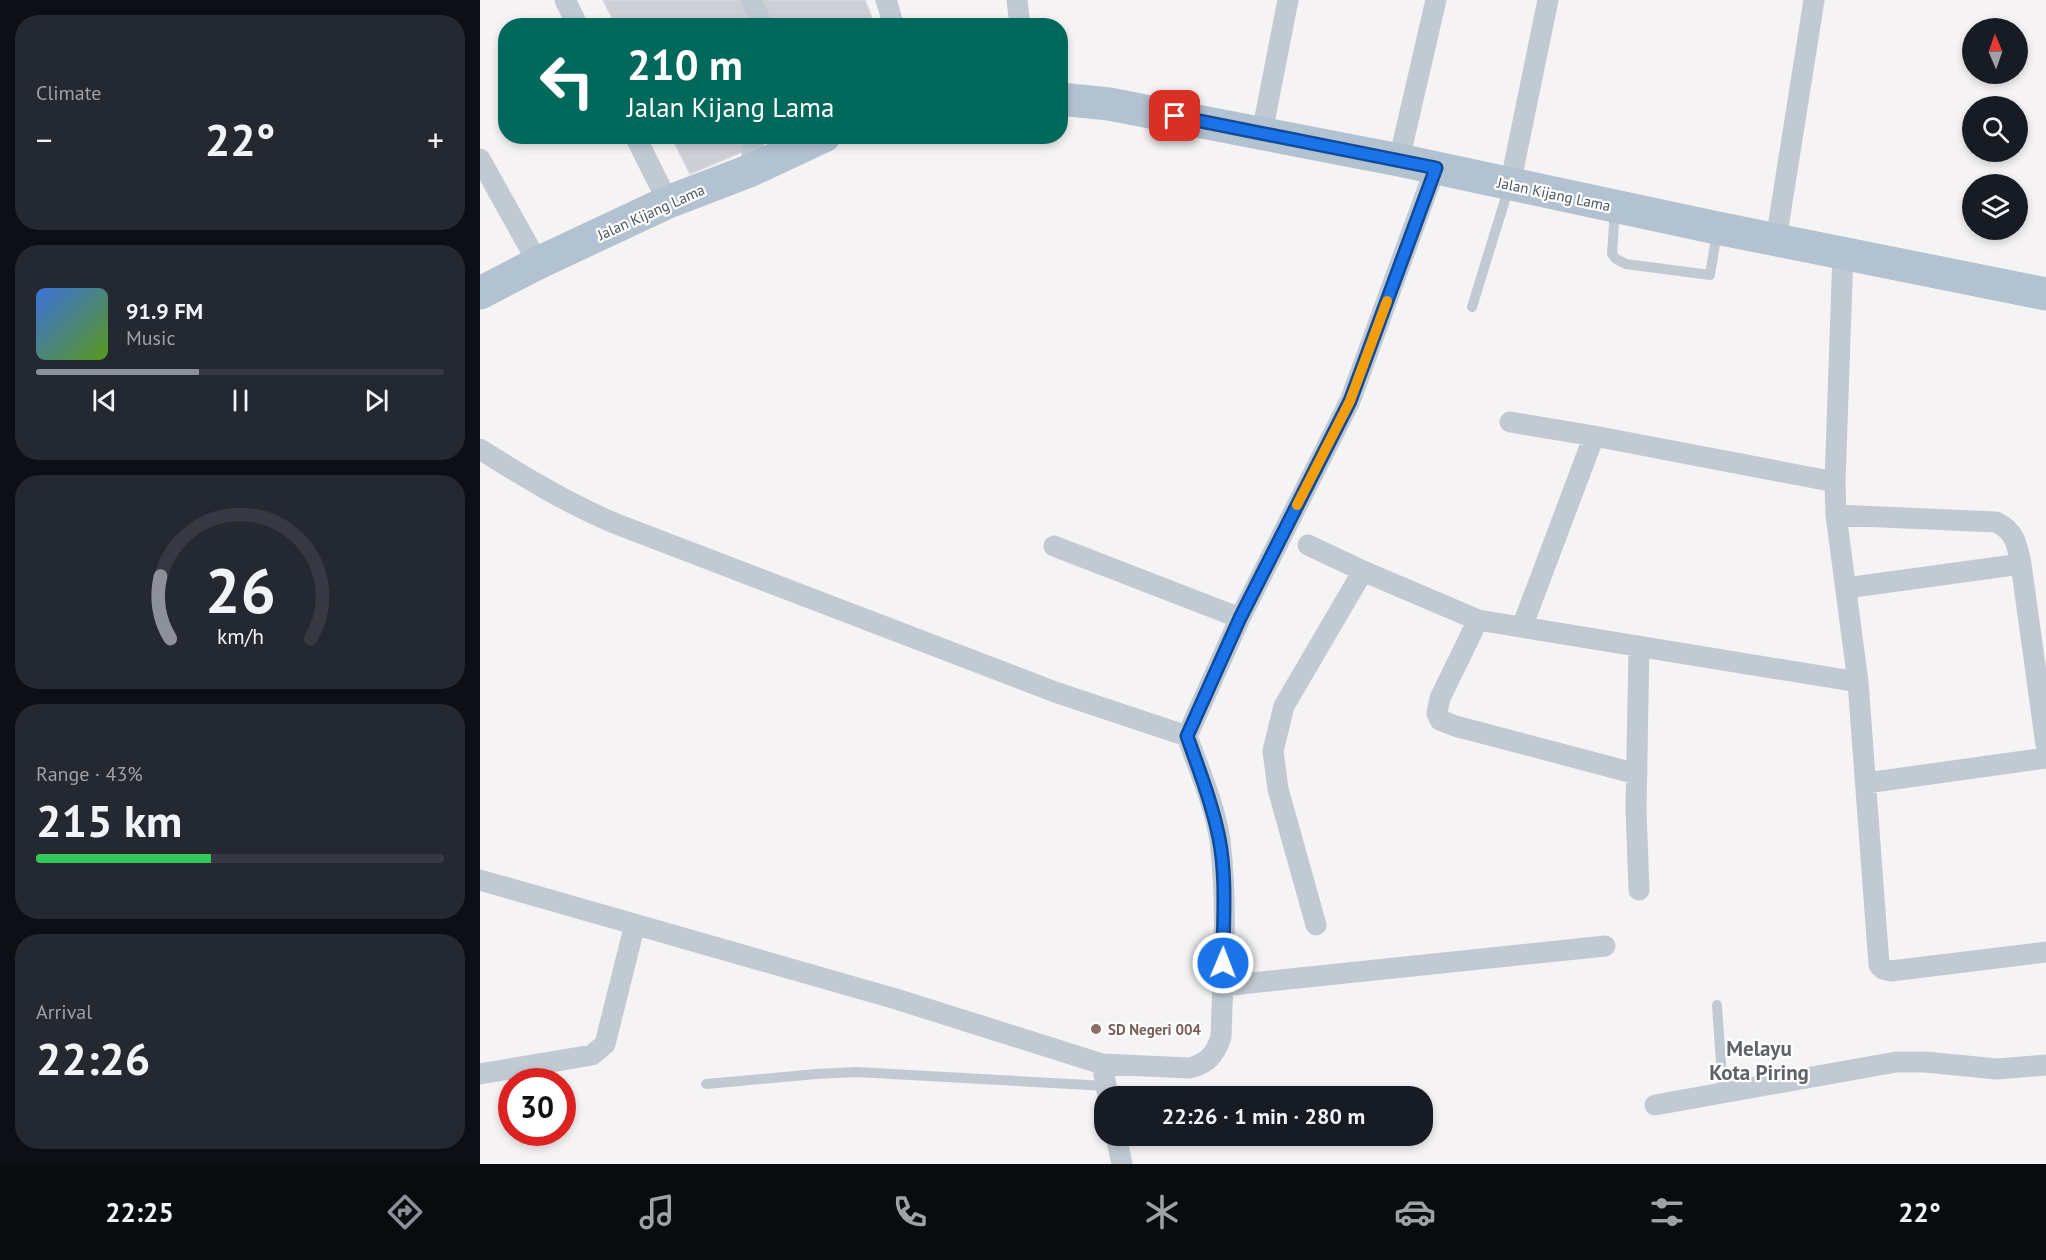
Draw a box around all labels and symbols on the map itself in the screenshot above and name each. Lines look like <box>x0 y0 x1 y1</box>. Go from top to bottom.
north arrow <box>1962 18 2028 84</box>
pin <box>1149 90 1200 141</box>
street label: Jalan Kijang Lama <box>1495 173 1612 215</box>
street label: Jalan Kijang Lama <box>594 180 707 245</box>
position arrow <box>1191 931 1255 995</box>
place label: SD Negeri 004 <box>1108 1020 1201 1039</box>
marker: SD Negeri 004 <box>1089 1022 1103 1036</box>
district label: Melayu Kota Piring <box>1709 1035 1809 1086</box>
speed limit sign: 30 <box>498 1068 576 1146</box>

